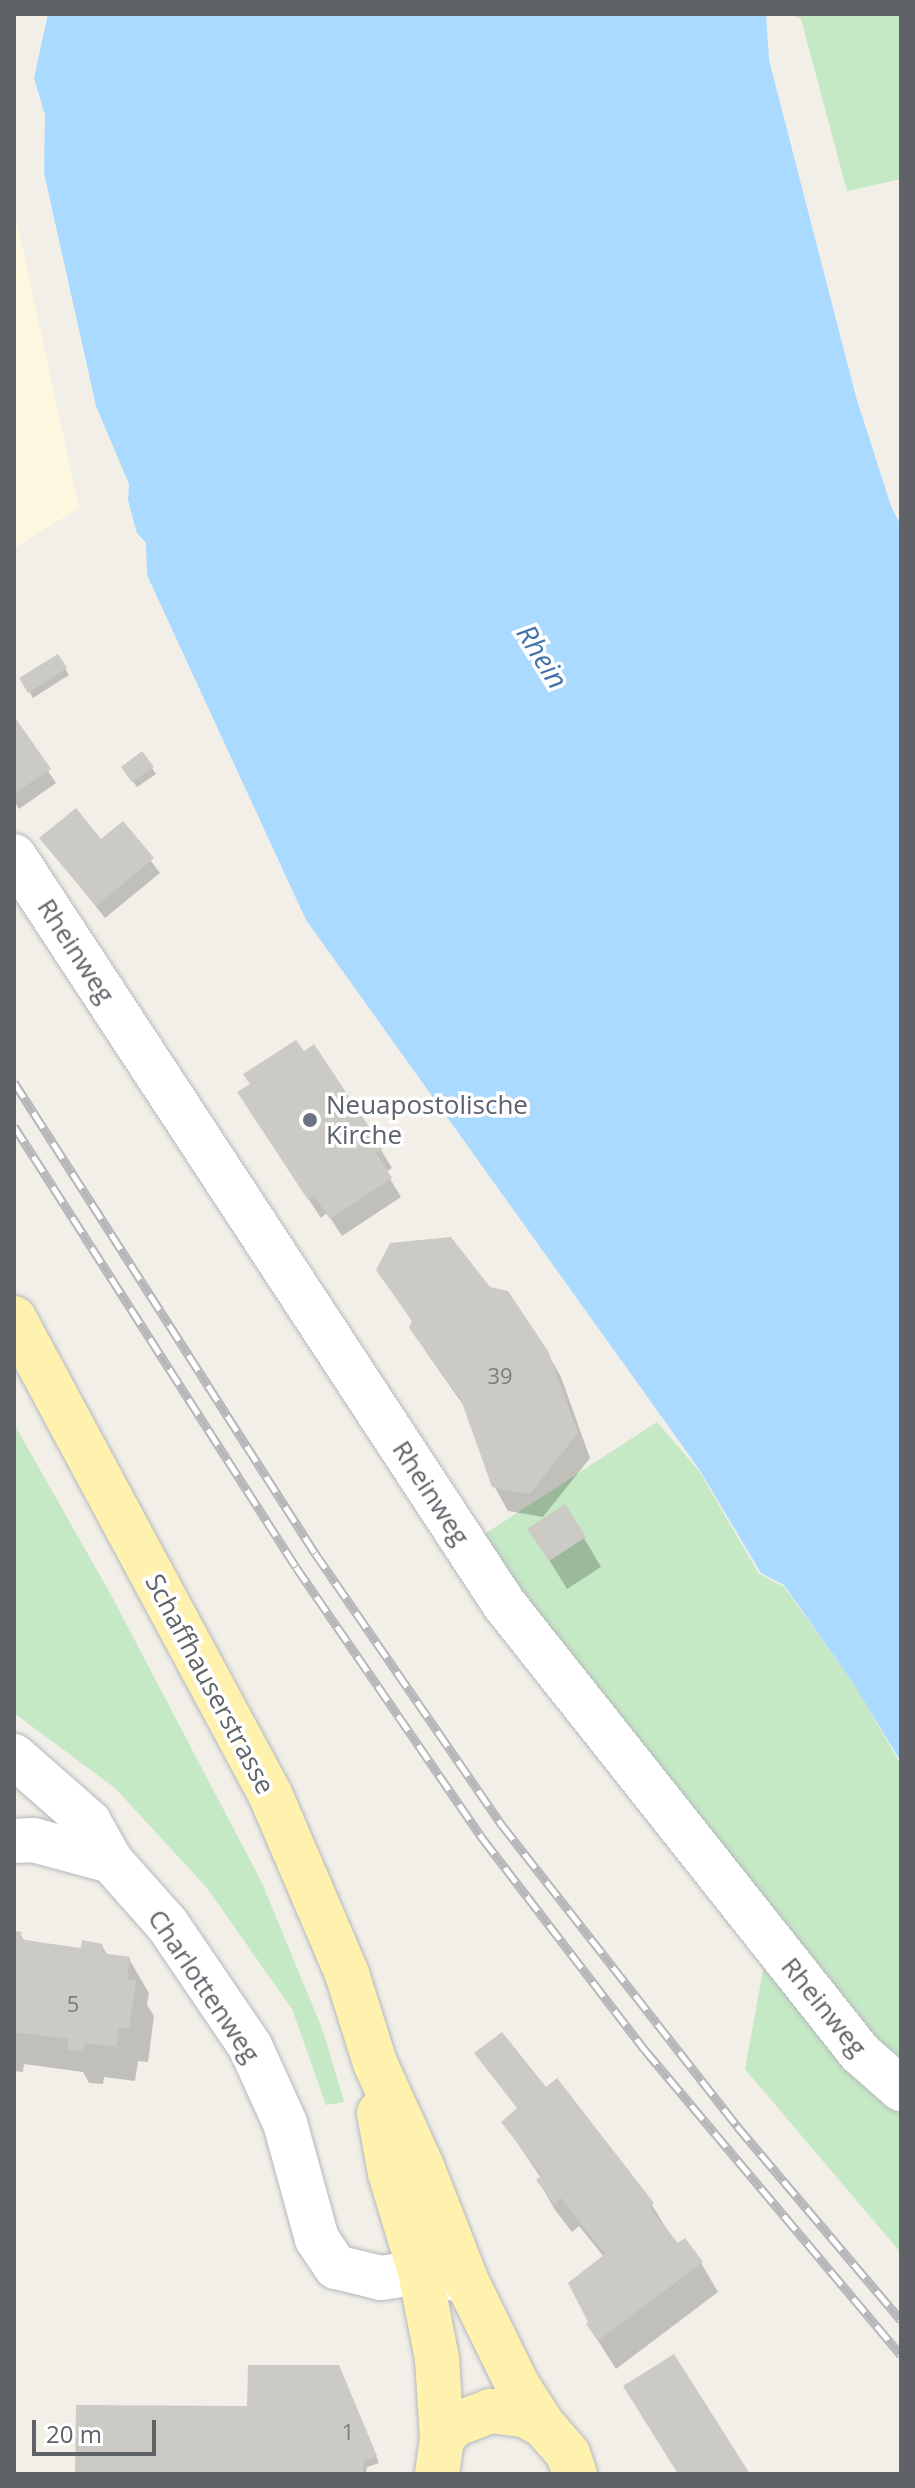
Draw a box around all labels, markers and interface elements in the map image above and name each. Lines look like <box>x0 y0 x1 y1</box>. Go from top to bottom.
water label: Rhein <box>510 618 576 694</box>
street label: Rheinweg <box>31 893 121 1009</box>
place label: Neuapostolische Kirche <box>326 1089 528 1150</box>
marker: Neuapostolische Kirche <box>301 1111 319 1129</box>
house number: 39 <box>487 1363 513 1389</box>
street label: Rheinweg <box>386 1435 476 1551</box>
street label: Schaffhauserstrasse <box>139 1569 281 1799</box>
street label: Charlottenweg <box>141 1904 267 2068</box>
street label: Rheinweg <box>775 1951 873 2063</box>
house number: 5 <box>67 1991 79 2017</box>
scale bar <box>36 2404 160 2454</box>
text: 20 m <box>46 2417 102 2450</box>
house number: 1 <box>342 2419 354 2445</box>

